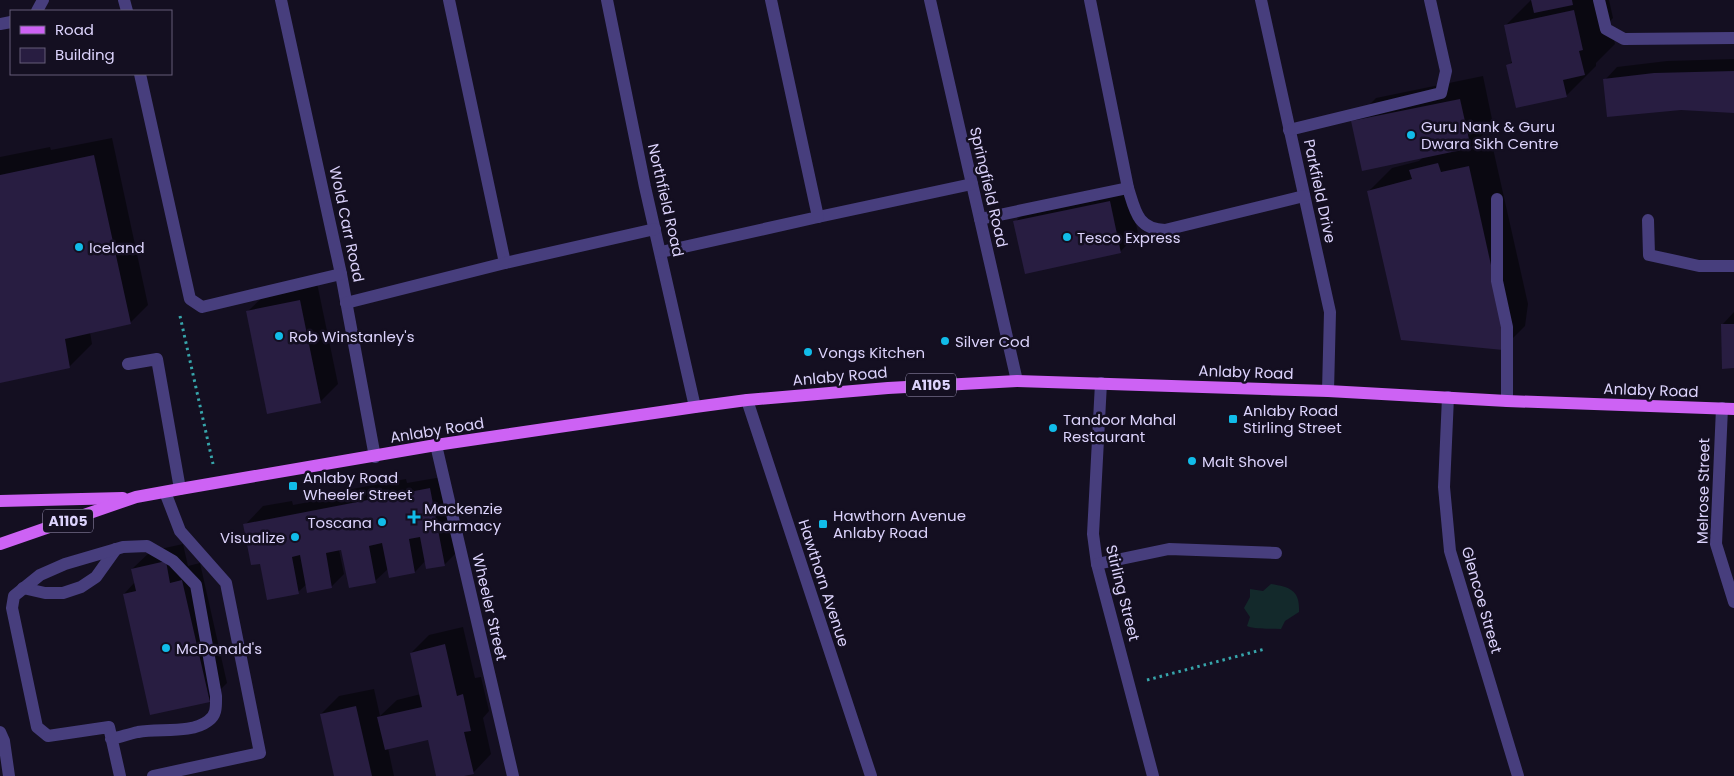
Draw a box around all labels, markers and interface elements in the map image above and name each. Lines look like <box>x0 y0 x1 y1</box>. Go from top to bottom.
legend <box>10 10 172 75</box>
text: Road <box>55 19 94 40</box>
text: Building <box>55 44 115 65</box>
place label: Guru Nank & Guru Dwara Sikh Centre <box>1421 116 1558 154</box>
street label: Springfield Road <box>965 125 1013 249</box>
marker: Guru Nank & Guru Dwara Sikh Centre <box>1405 129 1417 141</box>
street label: Parkfield Drive <box>1299 137 1341 245</box>
street label: Northfield Road <box>643 141 689 259</box>
street label: Wold Carr Road <box>324 164 370 284</box>
place label: Tesco Express <box>1077 227 1181 248</box>
marker: Tesco Express <box>1061 231 1073 243</box>
place label: Iceland <box>89 237 145 258</box>
marker: Iceland <box>73 241 85 253</box>
place label: Rob Winstanley's <box>289 326 415 347</box>
marker: Rob Winstanley's <box>273 330 285 342</box>
place label: Silver Cod <box>955 331 1030 352</box>
marker: Silver Cod <box>939 335 951 347</box>
place label: Vongs Kitchen <box>818 342 925 363</box>
marker: Vongs Kitchen <box>802 346 814 358</box>
street label: Anlaby Road <box>1198 360 1294 384</box>
street label: Anlaby Road <box>792 361 888 391</box>
road number: A1105 <box>906 374 956 396</box>
street label: Anlaby Road <box>1603 378 1699 402</box>
place label: Anlaby Road Stirling Street <box>1243 400 1342 438</box>
place label: Tandoor Mahal Restaurant <box>1063 409 1176 447</box>
street label: Anlaby Road <box>388 412 486 448</box>
marker: Anlaby Road Stirling Street <box>1227 413 1239 425</box>
marker: Tandoor Mahal Restaurant <box>1047 422 1059 434</box>
street label: Melrose Street <box>1692 438 1714 544</box>
place label: Malt Shovel <box>1202 451 1288 472</box>
marker: Malt Shovel <box>1186 455 1198 467</box>
place label: Anlaby Road Wheeler Street <box>303 467 412 505</box>
marker: Anlaby Road Wheeler Street <box>287 480 299 492</box>
place label: Mackenzie Pharmacy <box>424 498 503 536</box>
place label: Hawthorn Avenue Anlaby Road <box>833 505 966 543</box>
road number: A1105 <box>43 510 93 532</box>
marker: Mackenzie Pharmacy <box>408 511 420 523</box>
place label: Toscana <box>307 512 372 533</box>
marker: Toscana <box>376 516 388 528</box>
street label: Hawthorn Avenue <box>793 517 855 649</box>
marker: Hawthorn Avenue Anlaby Road <box>817 518 829 530</box>
place label: Visualize <box>220 527 285 548</box>
marker: Visualize <box>289 531 301 543</box>
street label: Stirling Street <box>1101 543 1145 643</box>
street label: Glencoe Street <box>1457 544 1507 656</box>
street label: Wheeler Street <box>467 551 513 663</box>
place label: McDonald's <box>176 638 262 659</box>
marker: McDonald's <box>160 642 172 654</box>

